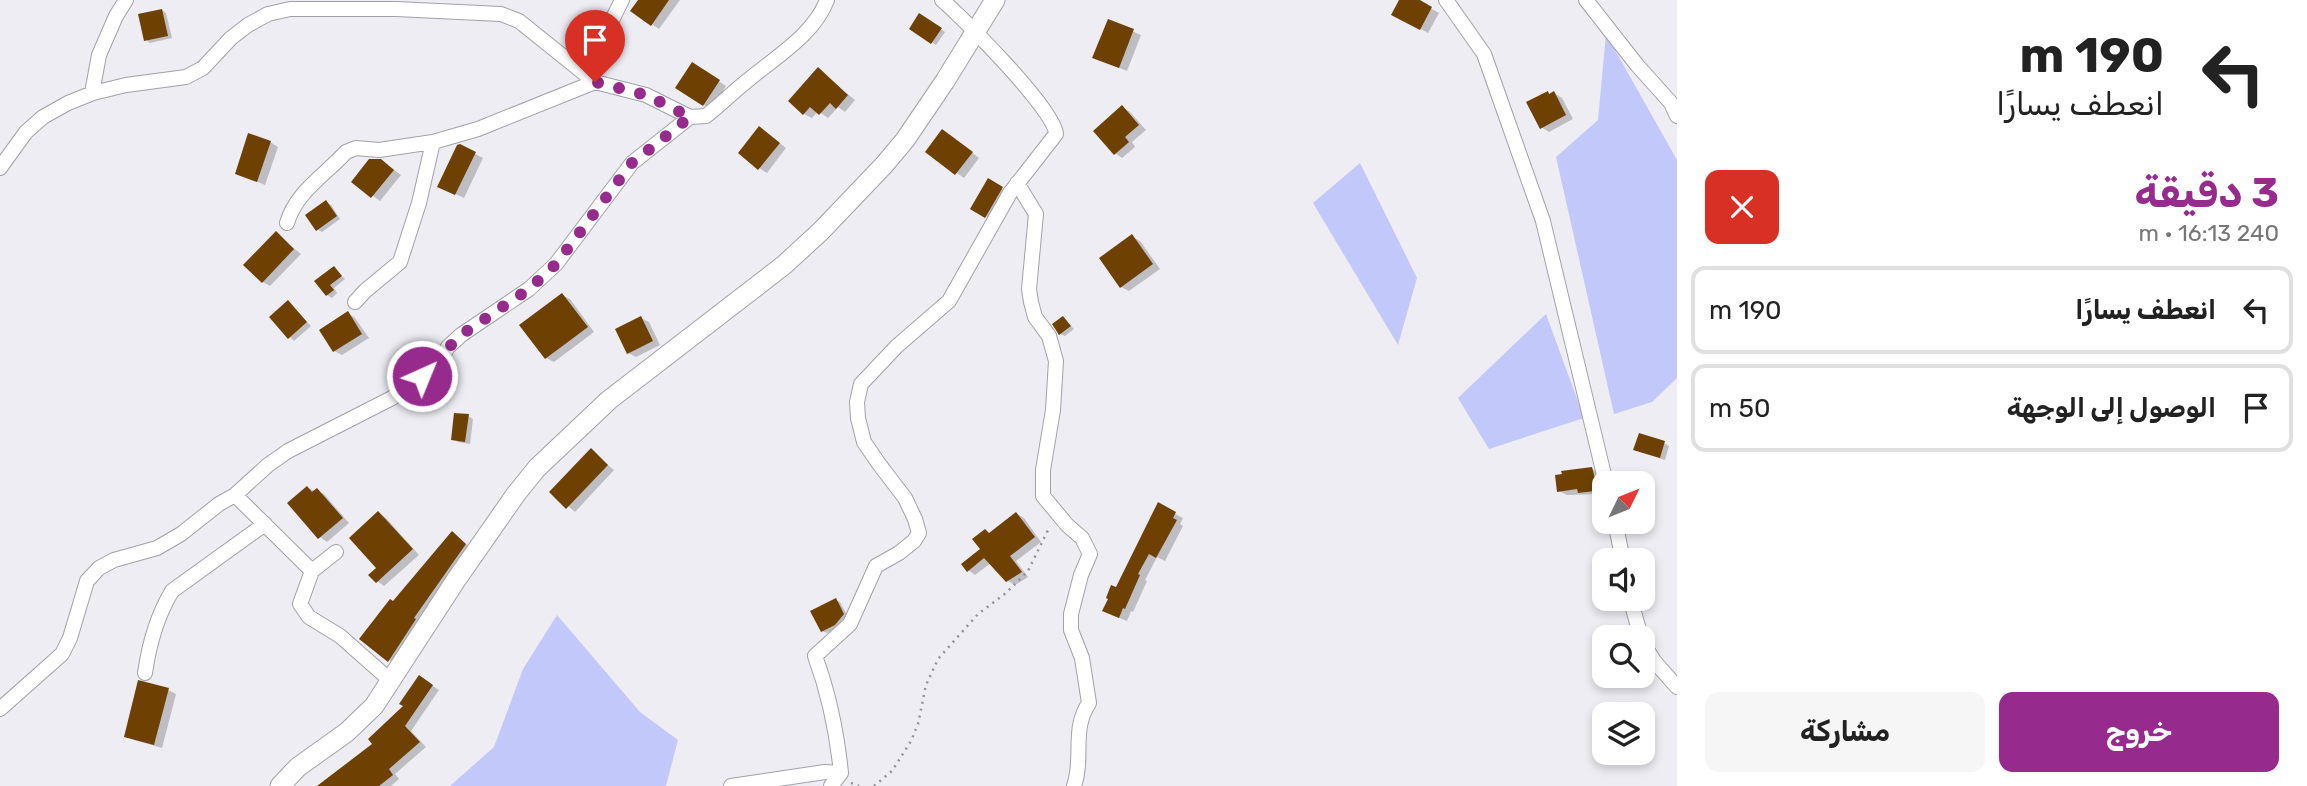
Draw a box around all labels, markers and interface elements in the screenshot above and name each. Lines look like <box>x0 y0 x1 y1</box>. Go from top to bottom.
pin <box>565 10 625 82</box>
icon: arrive <box>576 21 614 59</box>
text: 190 m <box>2020 26 2164 84</box>
icon: left <box>2188 28 2279 119</box>
text: انعطف يسارًا <box>1996 85 2164 123</box>
text: 3 دقيقة <box>2134 168 2279 218</box>
button: close <box>1705 170 1779 244</box>
text: 240 m · 16:13 <box>2139 219 2279 247</box>
icon: left <box>2237 291 2275 329</box>
text: 190 m <box>1709 295 1782 326</box>
text: انعطف يسارًا <box>2075 295 2216 326</box>
position arrow <box>385 339 459 413</box>
icon: arrive <box>2237 389 2275 427</box>
text: 50 m <box>1709 393 1770 424</box>
text: الوصول إلى الوجهة <box>2007 393 2216 424</box>
north arrow <box>1592 471 1656 534</box>
map controls <box>1592 471 1655 765</box>
button: sound <box>1592 548 1655 611</box>
button: search <box>1592 625 1655 688</box>
button: مشاركة <box>1705 692 1985 772</box>
button: خروج <box>1999 692 2279 772</box>
button: layers <box>1592 702 1655 765</box>

